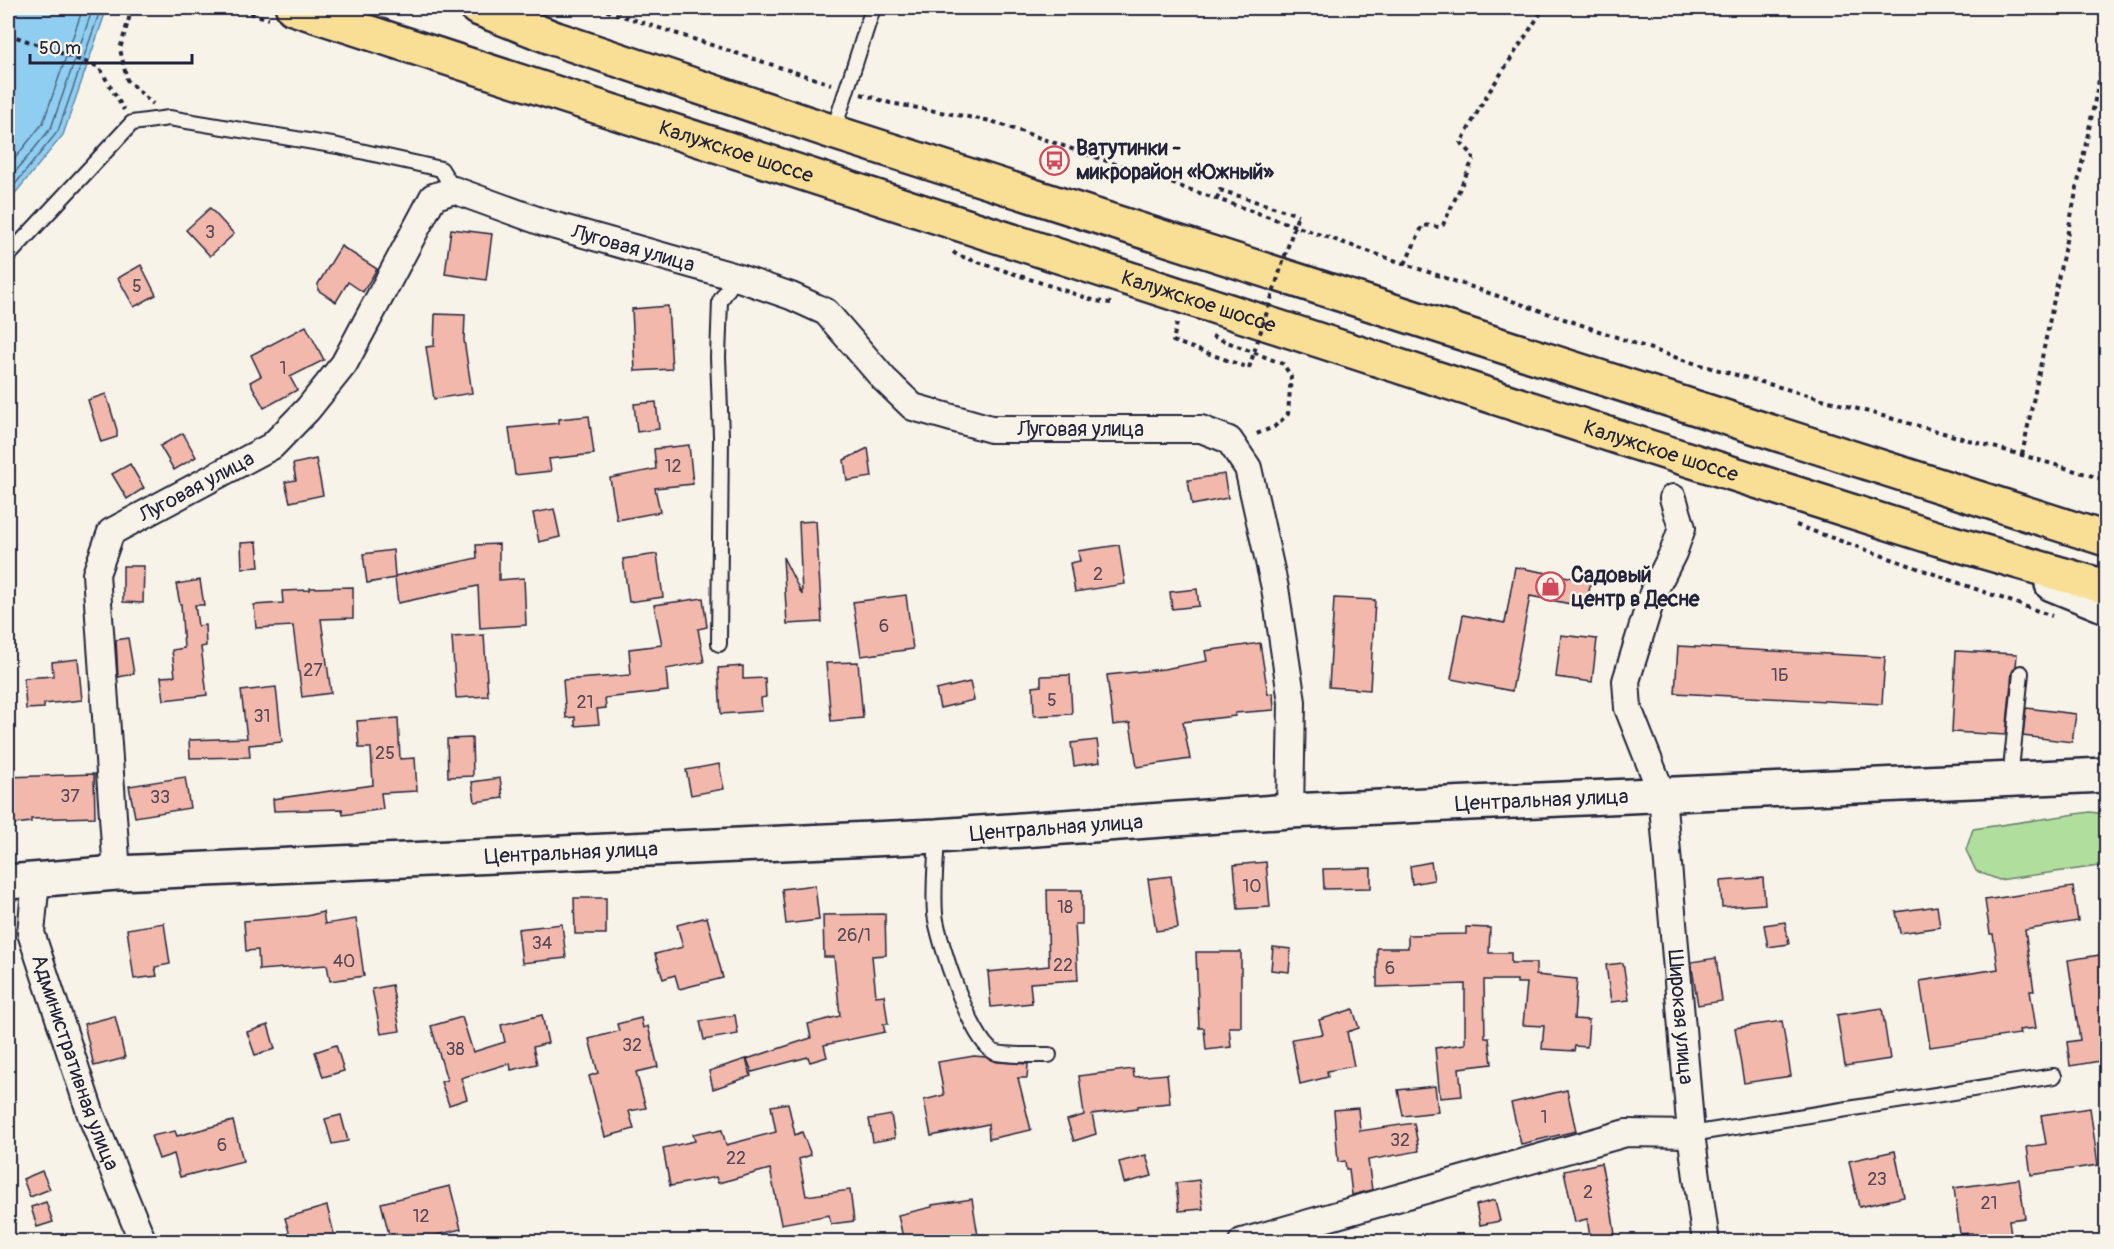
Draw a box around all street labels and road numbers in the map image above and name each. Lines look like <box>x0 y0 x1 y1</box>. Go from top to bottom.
street label: Калужское шоссе <box>655 114 817 190</box>
street label: Луговая улица <box>567 218 698 279</box>
street label: Калужское шоссе <box>1118 264 1280 340</box>
street label: Калужское шоссе <box>1580 414 1742 489</box>
street label: Луговая улица <box>1016 416 1144 443</box>
street label: Луговая улица <box>133 445 259 529</box>
street label: Центральная улица <box>1454 783 1629 818</box>
street label: Центральная улица <box>969 808 1144 848</box>
street label: Центральная улица <box>484 836 659 870</box>
street label: Широкая улица <box>1661 949 1700 1085</box>
street label: Административная улица <box>25 951 125 1175</box>

